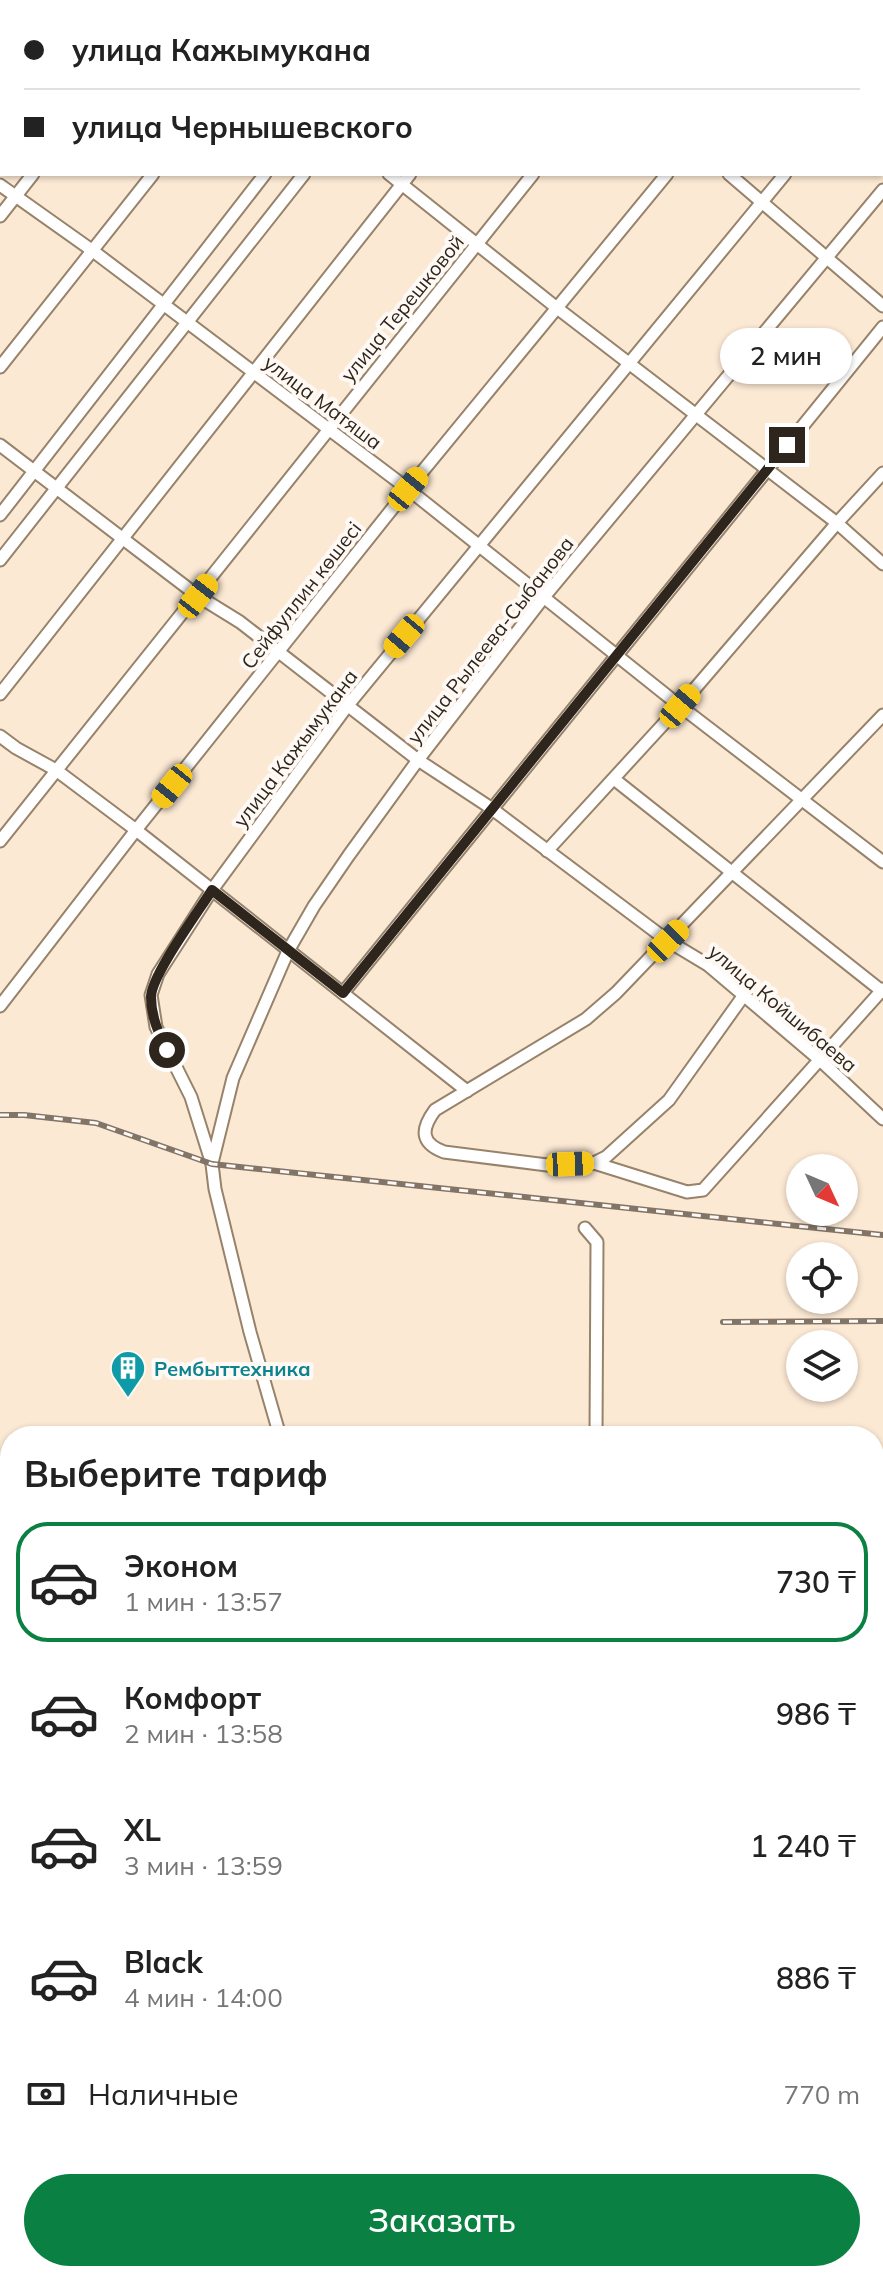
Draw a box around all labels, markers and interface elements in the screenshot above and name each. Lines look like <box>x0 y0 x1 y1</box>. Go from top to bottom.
text: улица Кажымукана <box>72 31 371 69</box>
text: улица Чернышевского <box>72 108 413 146</box>
street label: улица Терешковой <box>335 229 469 387</box>
callout: 2 мин <box>721 329 853 385</box>
text: 2 мин <box>750 339 822 372</box>
street label: улица Матяша <box>259 349 387 455</box>
route end <box>769 427 805 463</box>
car <box>384 463 432 515</box>
street label: Сейфуллин көшесі <box>236 516 366 674</box>
street label: улица Рылеева-Сыбанова <box>401 531 579 749</box>
car <box>174 570 222 622</box>
car <box>379 610 429 662</box>
street label: улица Кажымукана <box>227 664 363 832</box>
car <box>655 680 705 732</box>
car <box>148 760 196 812</box>
car <box>643 915 693 967</box>
street label: улица Койшибаева <box>704 938 862 1078</box>
route start <box>149 1032 185 1068</box>
car <box>546 1151 594 1177</box>
north arrow <box>786 1154 858 1226</box>
map controls <box>786 1154 858 1402</box>
button: locate <box>786 1242 858 1314</box>
button: layers <box>786 1330 858 1402</box>
building icon: Рембыттехника <box>109 1349 147 1399</box>
place label: Рембыттехника <box>154 1356 311 1381</box>
text: Выберите тариф <box>24 1451 328 1496</box>
icon: car <box>28 1546 100 1618</box>
text: Эконом <box>124 1547 238 1585</box>
text: 730 ₸ <box>776 1563 856 1601</box>
text: 1 мин · 13:57 <box>124 1585 283 1618</box>
icon: car <box>28 1678 100 1750</box>
text: Комфорт <box>124 1679 261 1717</box>
text: 986 ₸ <box>776 1695 856 1733</box>
text: 2 мин · 13:58 <box>124 1717 283 1750</box>
icon: car <box>28 1810 100 1882</box>
text: XL <box>124 1811 161 1849</box>
text: 1 240 ₸ <box>750 1827 856 1865</box>
text: 3 мин · 13:59 <box>124 1849 283 1882</box>
icon: car <box>28 1942 100 2014</box>
text: Black <box>124 1943 203 1981</box>
text: 886 ₸ <box>776 1959 856 1997</box>
text: 4 мин · 14:00 <box>124 1981 283 2014</box>
icon: cash <box>24 2072 68 2116</box>
text: Наличные <box>88 2075 239 2113</box>
text: 770 m <box>784 2078 860 2111</box>
button: Заказать <box>24 2174 860 2266</box>

